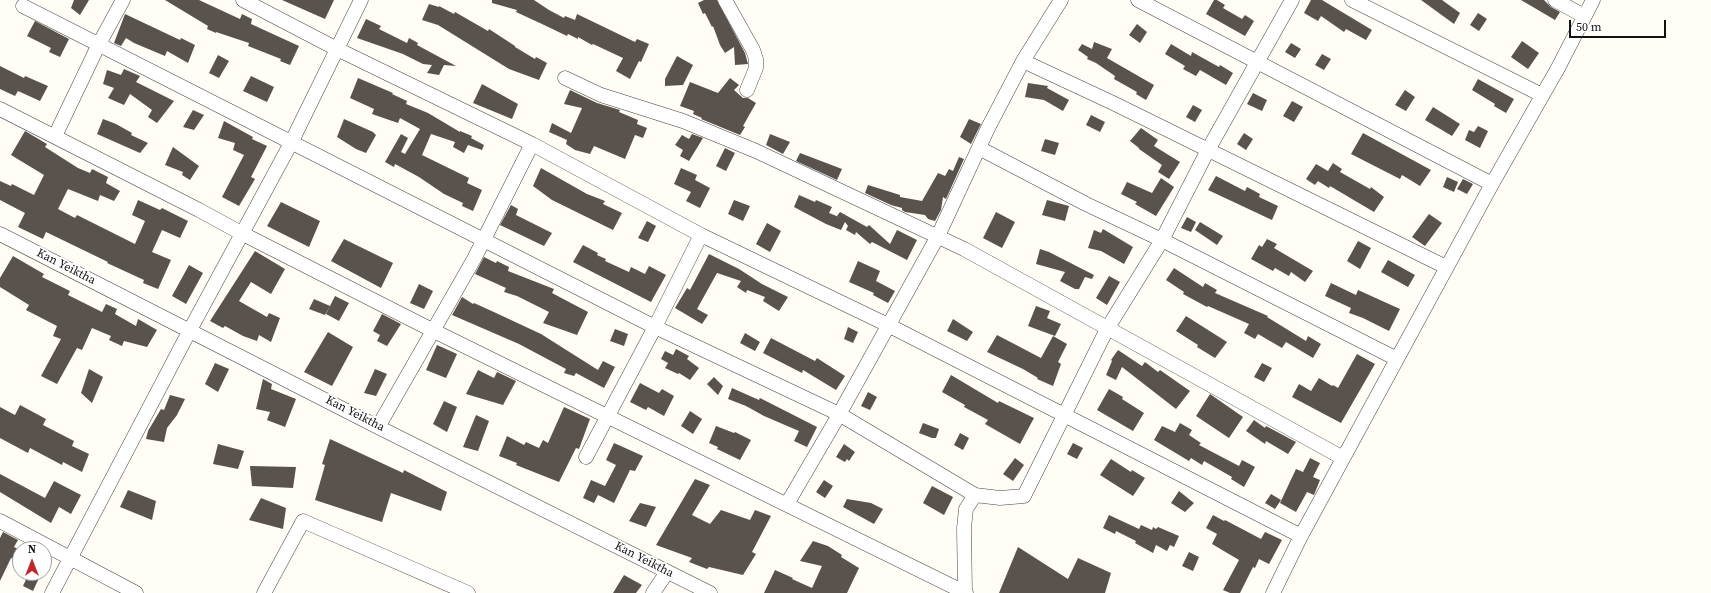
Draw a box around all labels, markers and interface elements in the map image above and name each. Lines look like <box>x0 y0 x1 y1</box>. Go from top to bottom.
scale bar <box>1571 12 1668 38</box>
text: 50 m <box>1576 19 1602 35</box>
street label: Kan Yeiktha <box>34 246 98 288</box>
street label: Kan Yeiktha <box>323 393 387 435</box>
street label: Kan Yeiktha <box>612 539 676 581</box>
north arrow <box>12 541 52 581</box>
text: N <box>28 542 36 557</box>

